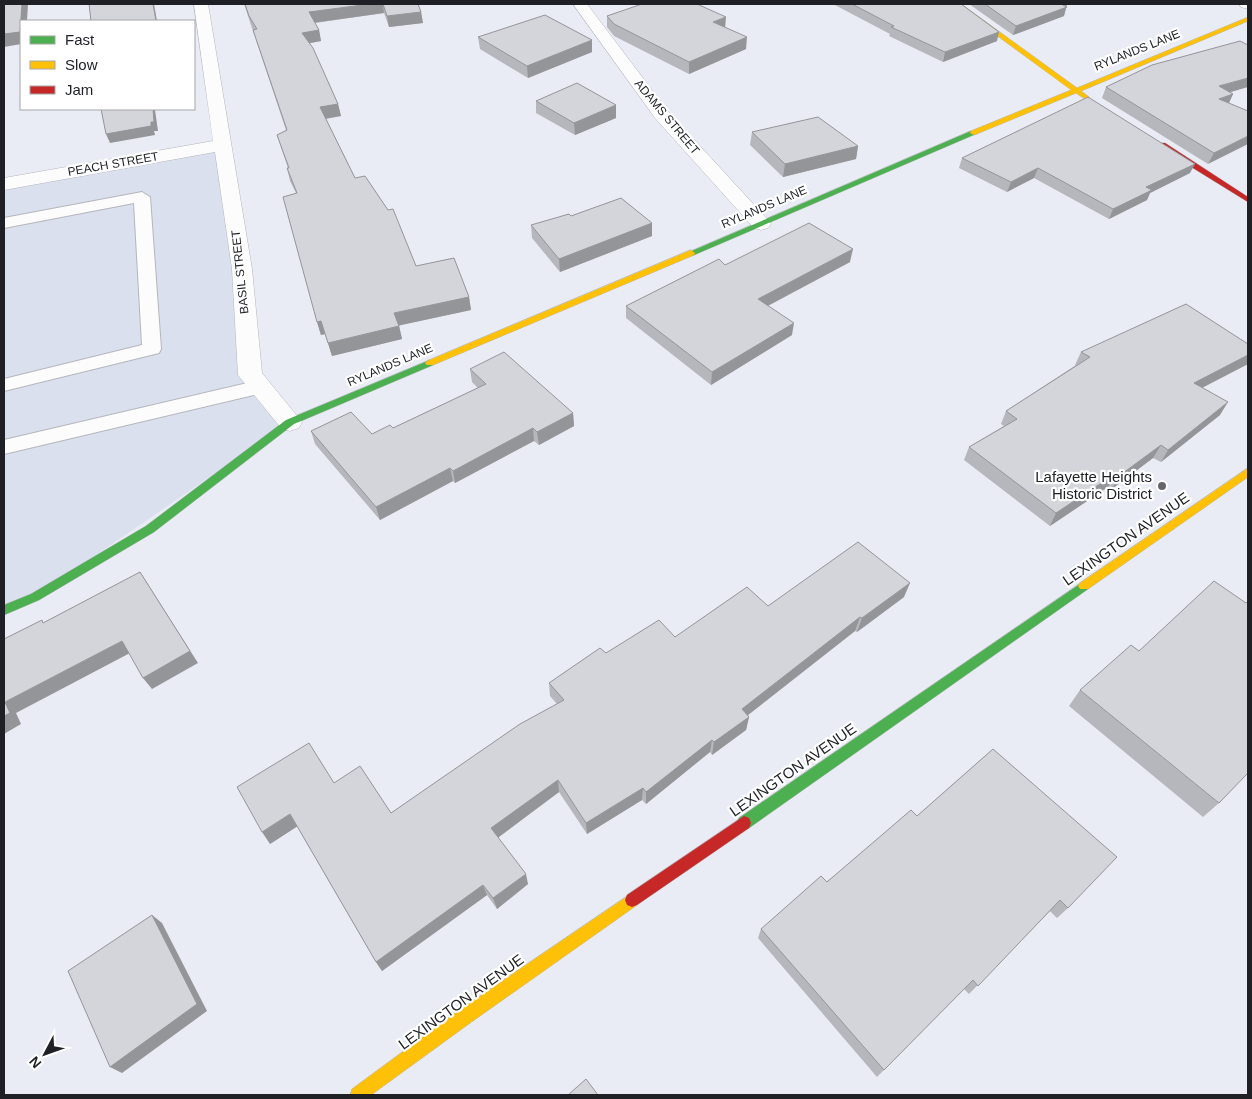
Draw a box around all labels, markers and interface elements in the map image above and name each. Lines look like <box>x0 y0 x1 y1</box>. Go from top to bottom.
legend <box>20 20 195 110</box>
street label: RYLANDS LANE <box>1092 26 1182 74</box>
text: Fast <box>65 31 95 48</box>
text: Slow <box>65 56 98 73</box>
street label: ADAMS STREET <box>632 77 703 158</box>
text: Jam <box>65 81 93 98</box>
street label: PEACH STREET <box>66 149 160 179</box>
street label: RYLANDS LANE <box>719 183 809 231</box>
street label: BASIL STREET <box>229 229 251 315</box>
street label: RYLANDS LANE <box>345 341 435 389</box>
place label: Lafayette Heights Historic District <box>1035 468 1153 502</box>
marker: Lafayette Heights Historic District <box>1156 480 1168 492</box>
street label: LEXINGTON AVENUE <box>1059 489 1192 589</box>
street label: LEXINGTON AVENUE <box>726 720 859 820</box>
street label: LEXINGTON AVENUE <box>395 951 527 1053</box>
north arrow <box>20 1029 70 1079</box>
text: N <box>26 1053 45 1072</box>

